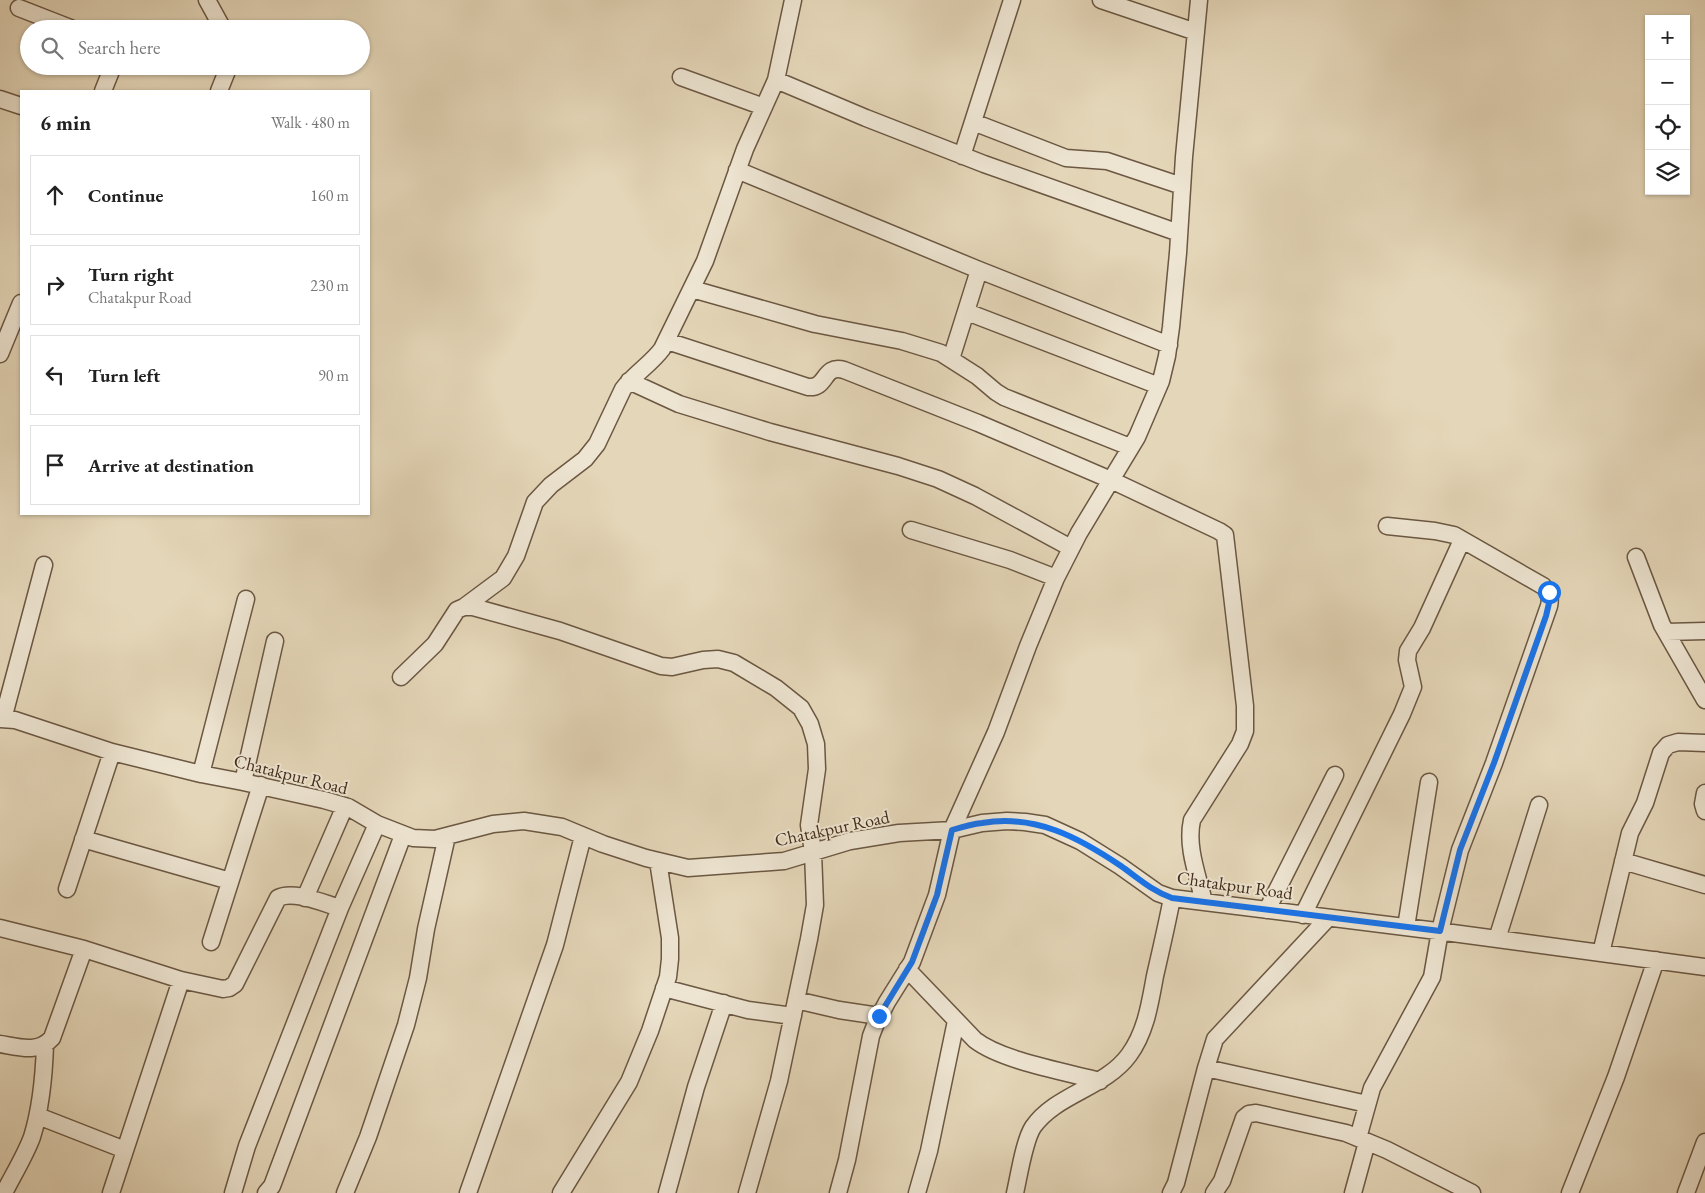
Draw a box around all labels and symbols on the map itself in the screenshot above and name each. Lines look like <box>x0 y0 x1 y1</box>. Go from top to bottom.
route start <box>1538 581 1561 604</box>
street label: Chatakpur Road <box>232 749 351 799</box>
street label: Chatakpur Road <box>773 804 892 851</box>
street label: Chatakpur Road <box>1176 865 1295 905</box>
route end <box>868 1005 891 1028</box>

